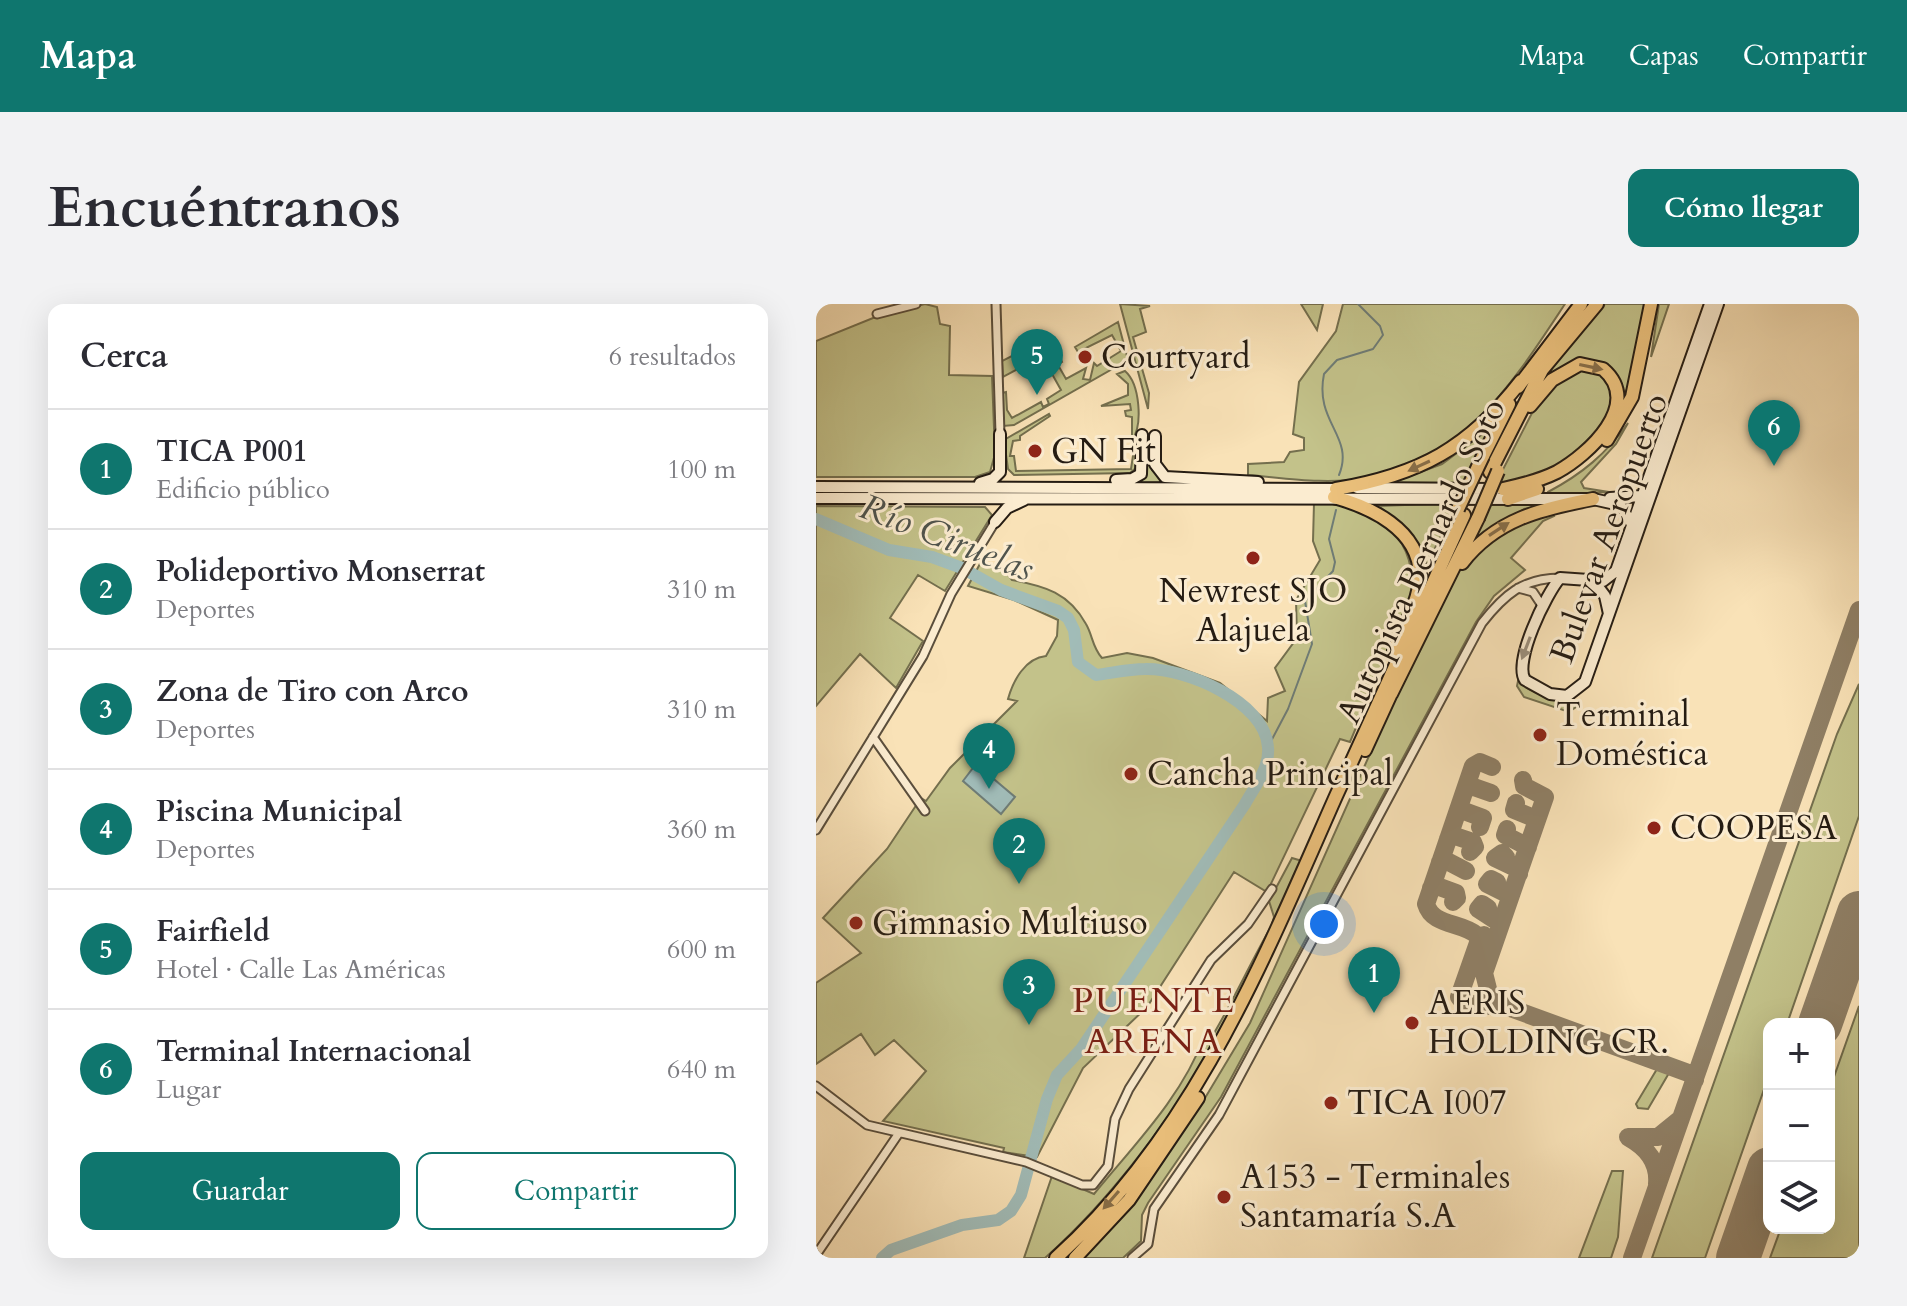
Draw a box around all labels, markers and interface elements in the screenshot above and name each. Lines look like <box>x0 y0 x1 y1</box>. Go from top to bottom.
text: Mapa <box>40 30 136 82</box>
text: Mapa <box>1519 37 1585 75</box>
text: Capas <box>1629 37 1699 75</box>
text: Compartir <box>1743 37 1867 75</box>
button: Cómo llegar <box>1628 169 1859 247</box>
text: Encuéntranos <box>48 171 401 246</box>
pin: 5 <box>1011 329 1063 395</box>
text: Cerca <box>80 333 168 379</box>
place label: Courtyard <box>1101 334 1250 380</box>
text: 6 resultados <box>609 339 736 374</box>
marker: Courtyard <box>1076 348 1094 366</box>
one-way arrow <box>1579 362 1604 374</box>
street label: Bulevar Aeropuerto <box>1539 387 1679 669</box>
street label: Autopista Bernardo Soto <box>1326 391 1516 731</box>
pin: 6 <box>1748 400 1800 466</box>
place label: GN Fit <box>1051 428 1156 474</box>
text: TICA P001 <box>156 431 308 472</box>
marker: GN Fit <box>1026 442 1044 460</box>
text: 1 <box>99 452 113 487</box>
text: 100 m <box>667 452 736 487</box>
one-way arrow <box>1408 459 1431 473</box>
text: Edificio público <box>156 472 330 507</box>
water label: Río Ciruelas <box>853 482 1041 594</box>
one-way arrow <box>1488 523 1510 537</box>
marker: Newrest SJO Alajuela <box>1244 549 1262 567</box>
text: Polideportivo Monserrat <box>156 551 485 592</box>
place label: Newrest SJO Alajuela <box>1159 568 1347 653</box>
text: 2 <box>99 572 113 607</box>
text: 310 m <box>667 572 736 607</box>
text: Deportes <box>156 592 255 627</box>
one-way arrow <box>1520 636 1533 660</box>
text: Zona de Tiro con Arco <box>156 671 469 712</box>
text: 3 <box>99 692 113 727</box>
text: 310 m <box>667 692 736 727</box>
place label: Terminal Doméstica <box>1556 692 1708 777</box>
text: Deportes <box>156 712 255 747</box>
pin: 4 <box>963 723 1015 789</box>
marker: Terminal Doméstica <box>1531 726 1549 744</box>
place label: Cancha Principal <box>1147 751 1393 797</box>
marker: Cancha Principal <box>1122 765 1140 783</box>
text: Piscina Municipal <box>156 791 402 832</box>
place label: COOPESA <box>1670 805 1838 851</box>
text: 4 <box>99 812 113 847</box>
text: 360 m <box>667 812 736 847</box>
pin: 2 <box>993 818 1045 884</box>
marker: COOPESA <box>1645 819 1663 837</box>
text: Deportes <box>156 832 255 867</box>
place label: Gimnasio Multiuso <box>872 900 1148 946</box>
your location <box>1304 904 1344 944</box>
text: Fairfield <box>156 911 270 952</box>
marker: Gimnasio Multiuso <box>847 914 865 932</box>
text: 5 <box>99 932 113 967</box>
text: 600 m <box>667 932 736 967</box>
pin: 1 <box>1348 947 1400 1013</box>
text: Hotel · Calle Las Américas <box>156 952 446 987</box>
pin: 3 <box>1003 959 1055 1025</box>
district label: PUENTE ARENA <box>1072 976 1236 1066</box>
place label: AERIS HOLDING CR. <box>1428 980 1669 1065</box>
marker: AERIS HOLDING CR. <box>1403 1014 1421 1032</box>
map controls <box>1763 1018 1835 1234</box>
button: + <box>1763 1018 1835 1090</box>
text: Terminal Internacional <box>156 1031 471 1072</box>
text: 6 <box>99 1052 113 1087</box>
text: 640 m <box>667 1052 736 1087</box>
text: Lugar <box>156 1072 221 1107</box>
place label: TICA I007 <box>1347 1080 1507 1126</box>
button: − <box>1763 1090 1835 1162</box>
marker: TICA I007 <box>1322 1094 1340 1112</box>
button: Guardar <box>80 1152 400 1230</box>
button: Compartir <box>416 1152 736 1230</box>
place label: A153 - Terminales Santamaría S.A <box>1240 1154 1510 1239</box>
button: layers <box>1763 1162 1835 1234</box>
marker: A153 - Terminales Santamaría S.A <box>1215 1188 1233 1206</box>
one-way arrow <box>1103 1191 1121 1210</box>

